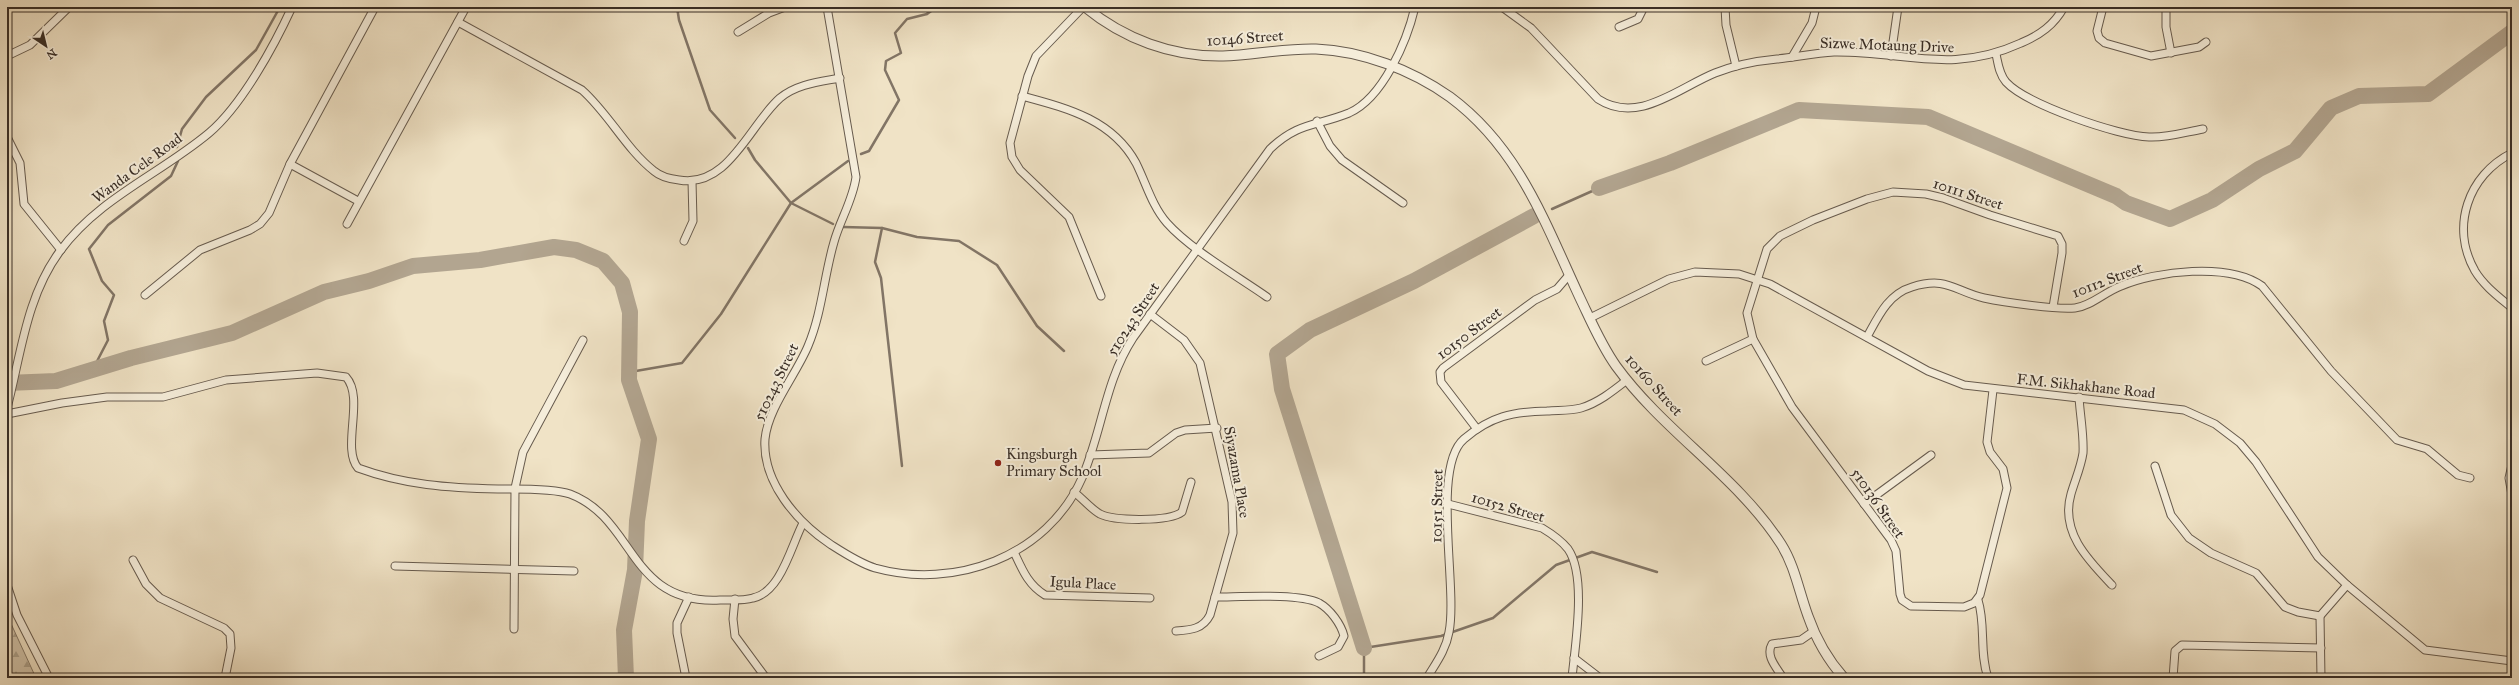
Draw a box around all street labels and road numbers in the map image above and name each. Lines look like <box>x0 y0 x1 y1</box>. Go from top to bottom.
street label: 10146 Street <box>1206 26 1285 50</box>
street label: Sizwe Motaung Drive <box>1819 34 1955 56</box>
street label: Wanda Cele Road <box>88 129 186 207</box>
street label: 10111 Street <box>1931 174 2006 214</box>
street label: 10112 Street <box>2069 258 2146 302</box>
street label: 510243 Street <box>1103 278 1164 359</box>
street label: 10150 Street <box>1433 302 1505 363</box>
street label: 510243 Street <box>750 340 803 424</box>
street label: 10160 Street <box>1621 350 1687 420</box>
street label: F.M. Sikhakhane Road <box>2016 370 2157 402</box>
street label: Siyazama Place <box>1220 425 1254 519</box>
street label: 510136 Street <box>1847 464 1909 542</box>
street label: 10151 Street <box>1427 468 1447 543</box>
street label: 10152 Street <box>1469 488 1547 526</box>
street label: Igula Place <box>1049 572 1117 594</box>

